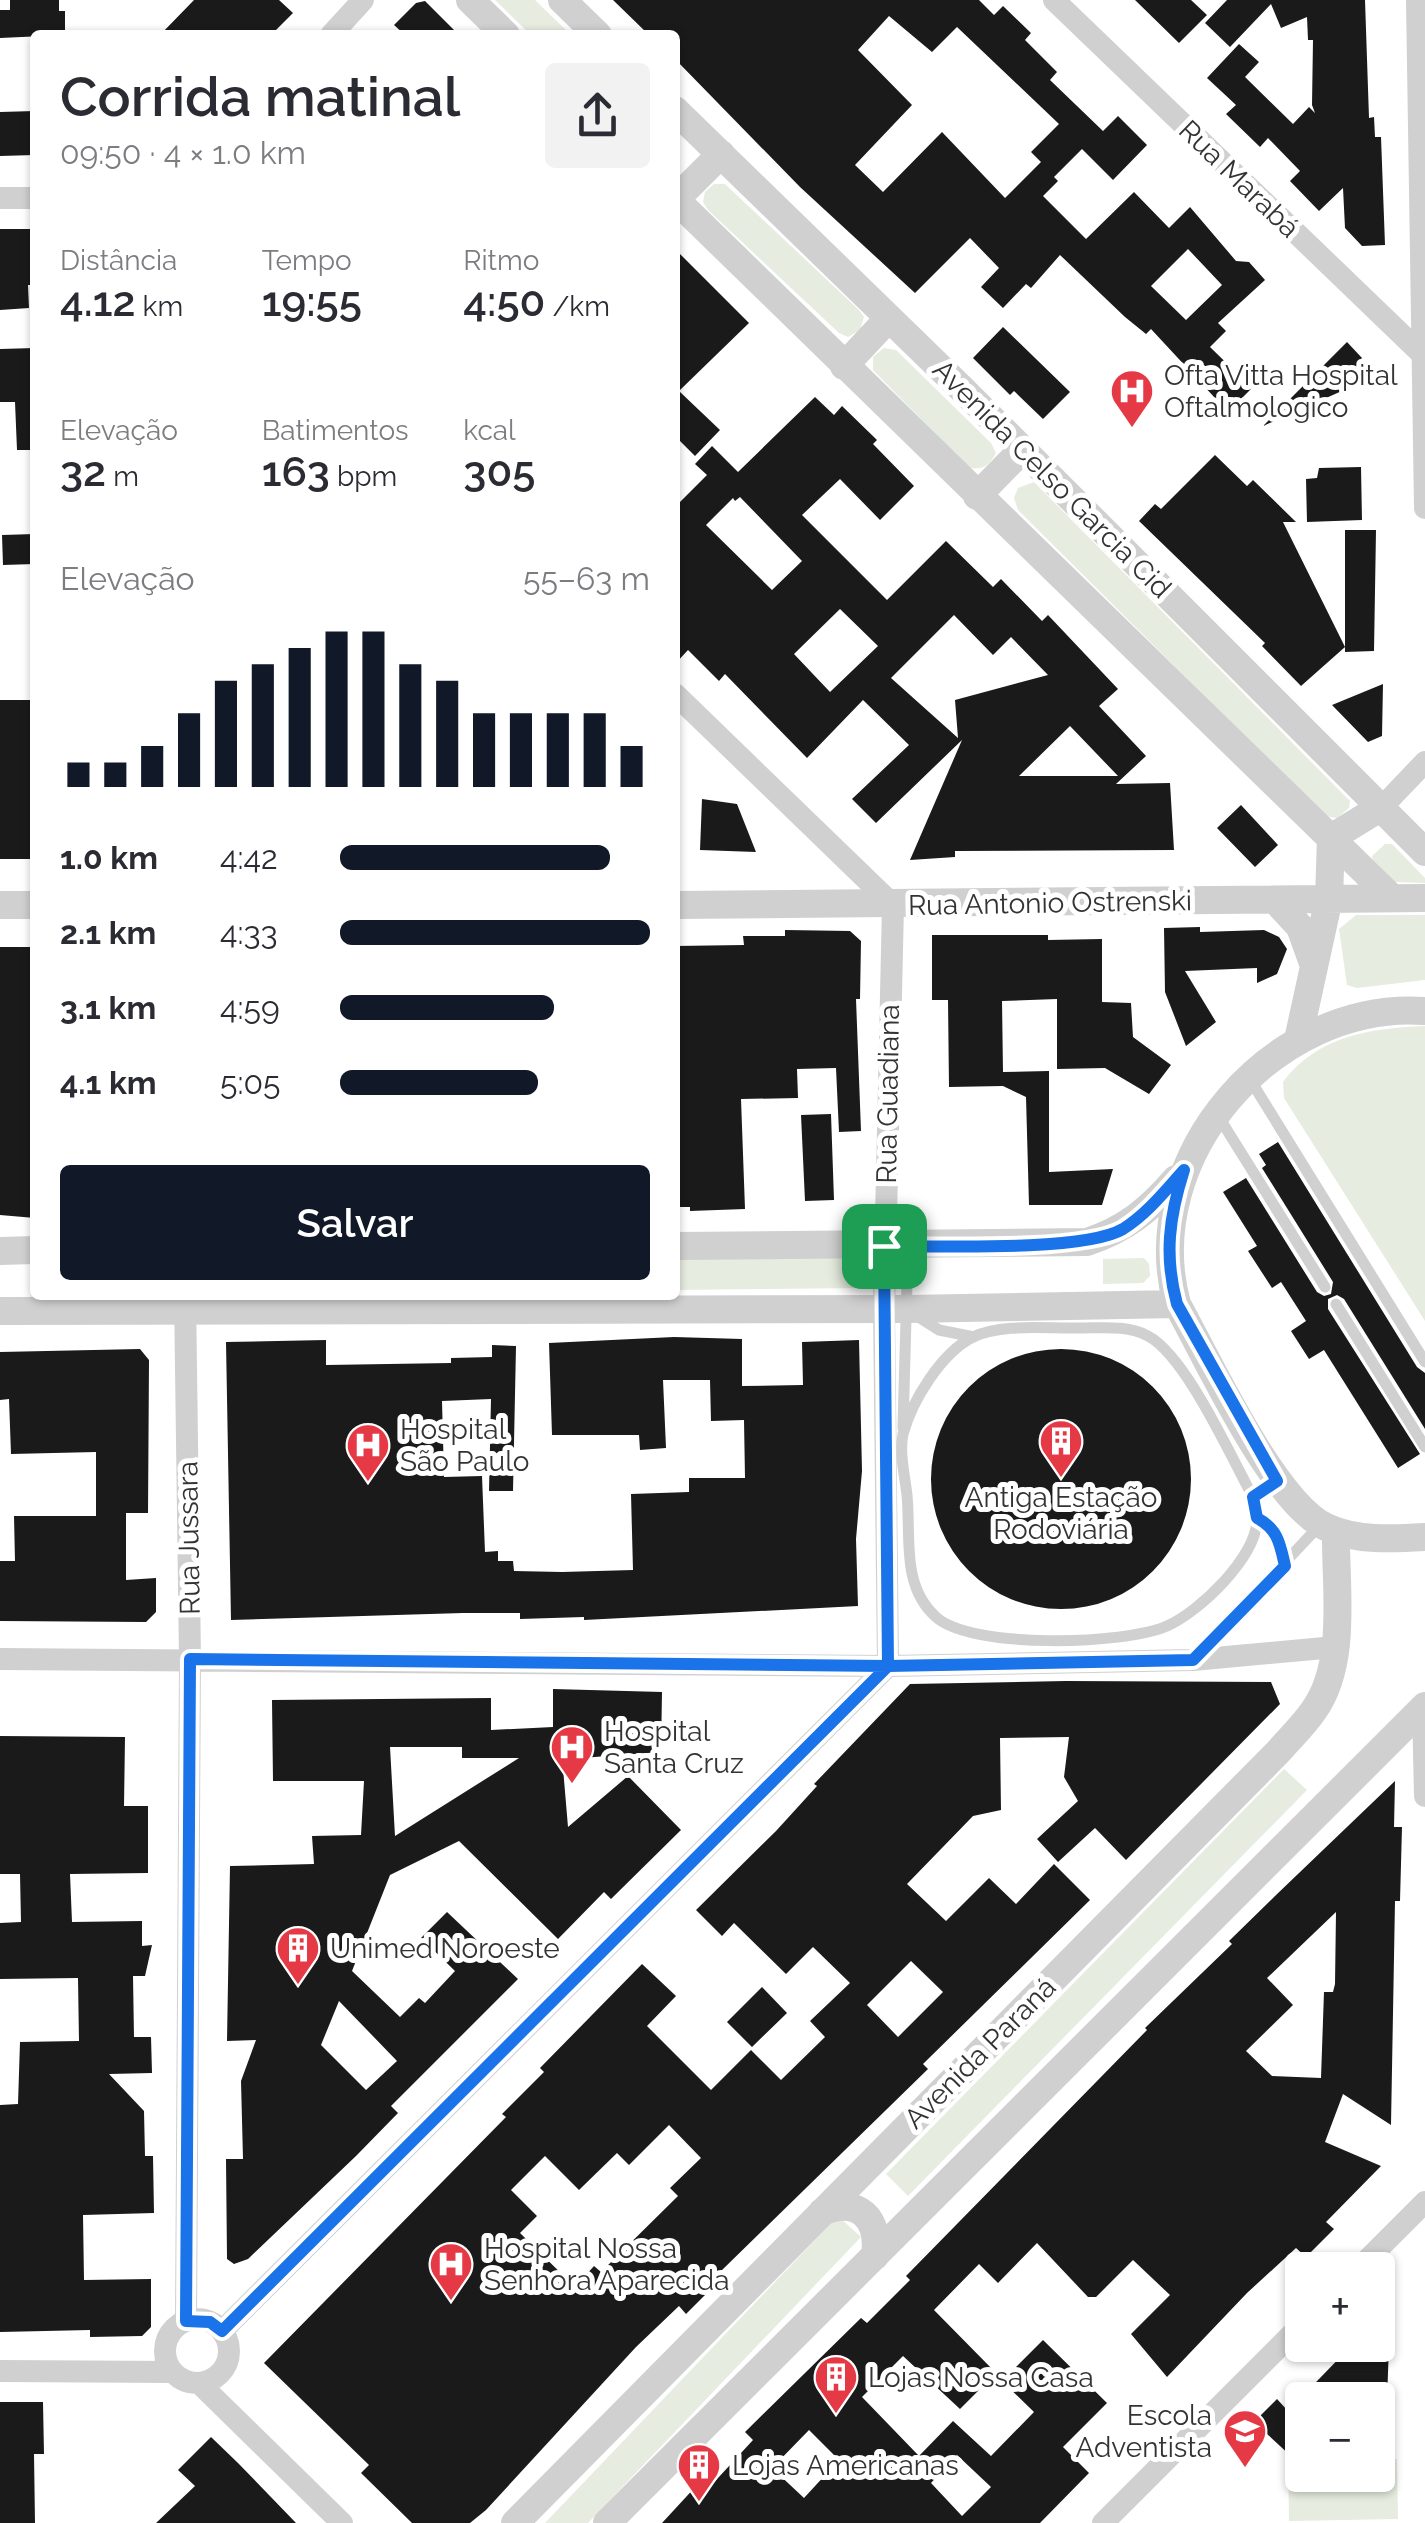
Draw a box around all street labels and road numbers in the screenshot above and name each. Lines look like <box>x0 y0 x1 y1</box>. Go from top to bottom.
street label: Rua Marabá <box>1172 114 1306 244</box>
street label: Avenida Celso Garcia Cid <box>926 353 1178 605</box>
street label: Rua Antonio Ostrenski <box>908 884 1192 922</box>
street label: Rua Guadiana <box>870 1004 906 1184</box>
street label: Rua Jussara <box>171 1461 207 1615</box>
street label: Avenida Paraná <box>898 1971 1062 2135</box>

